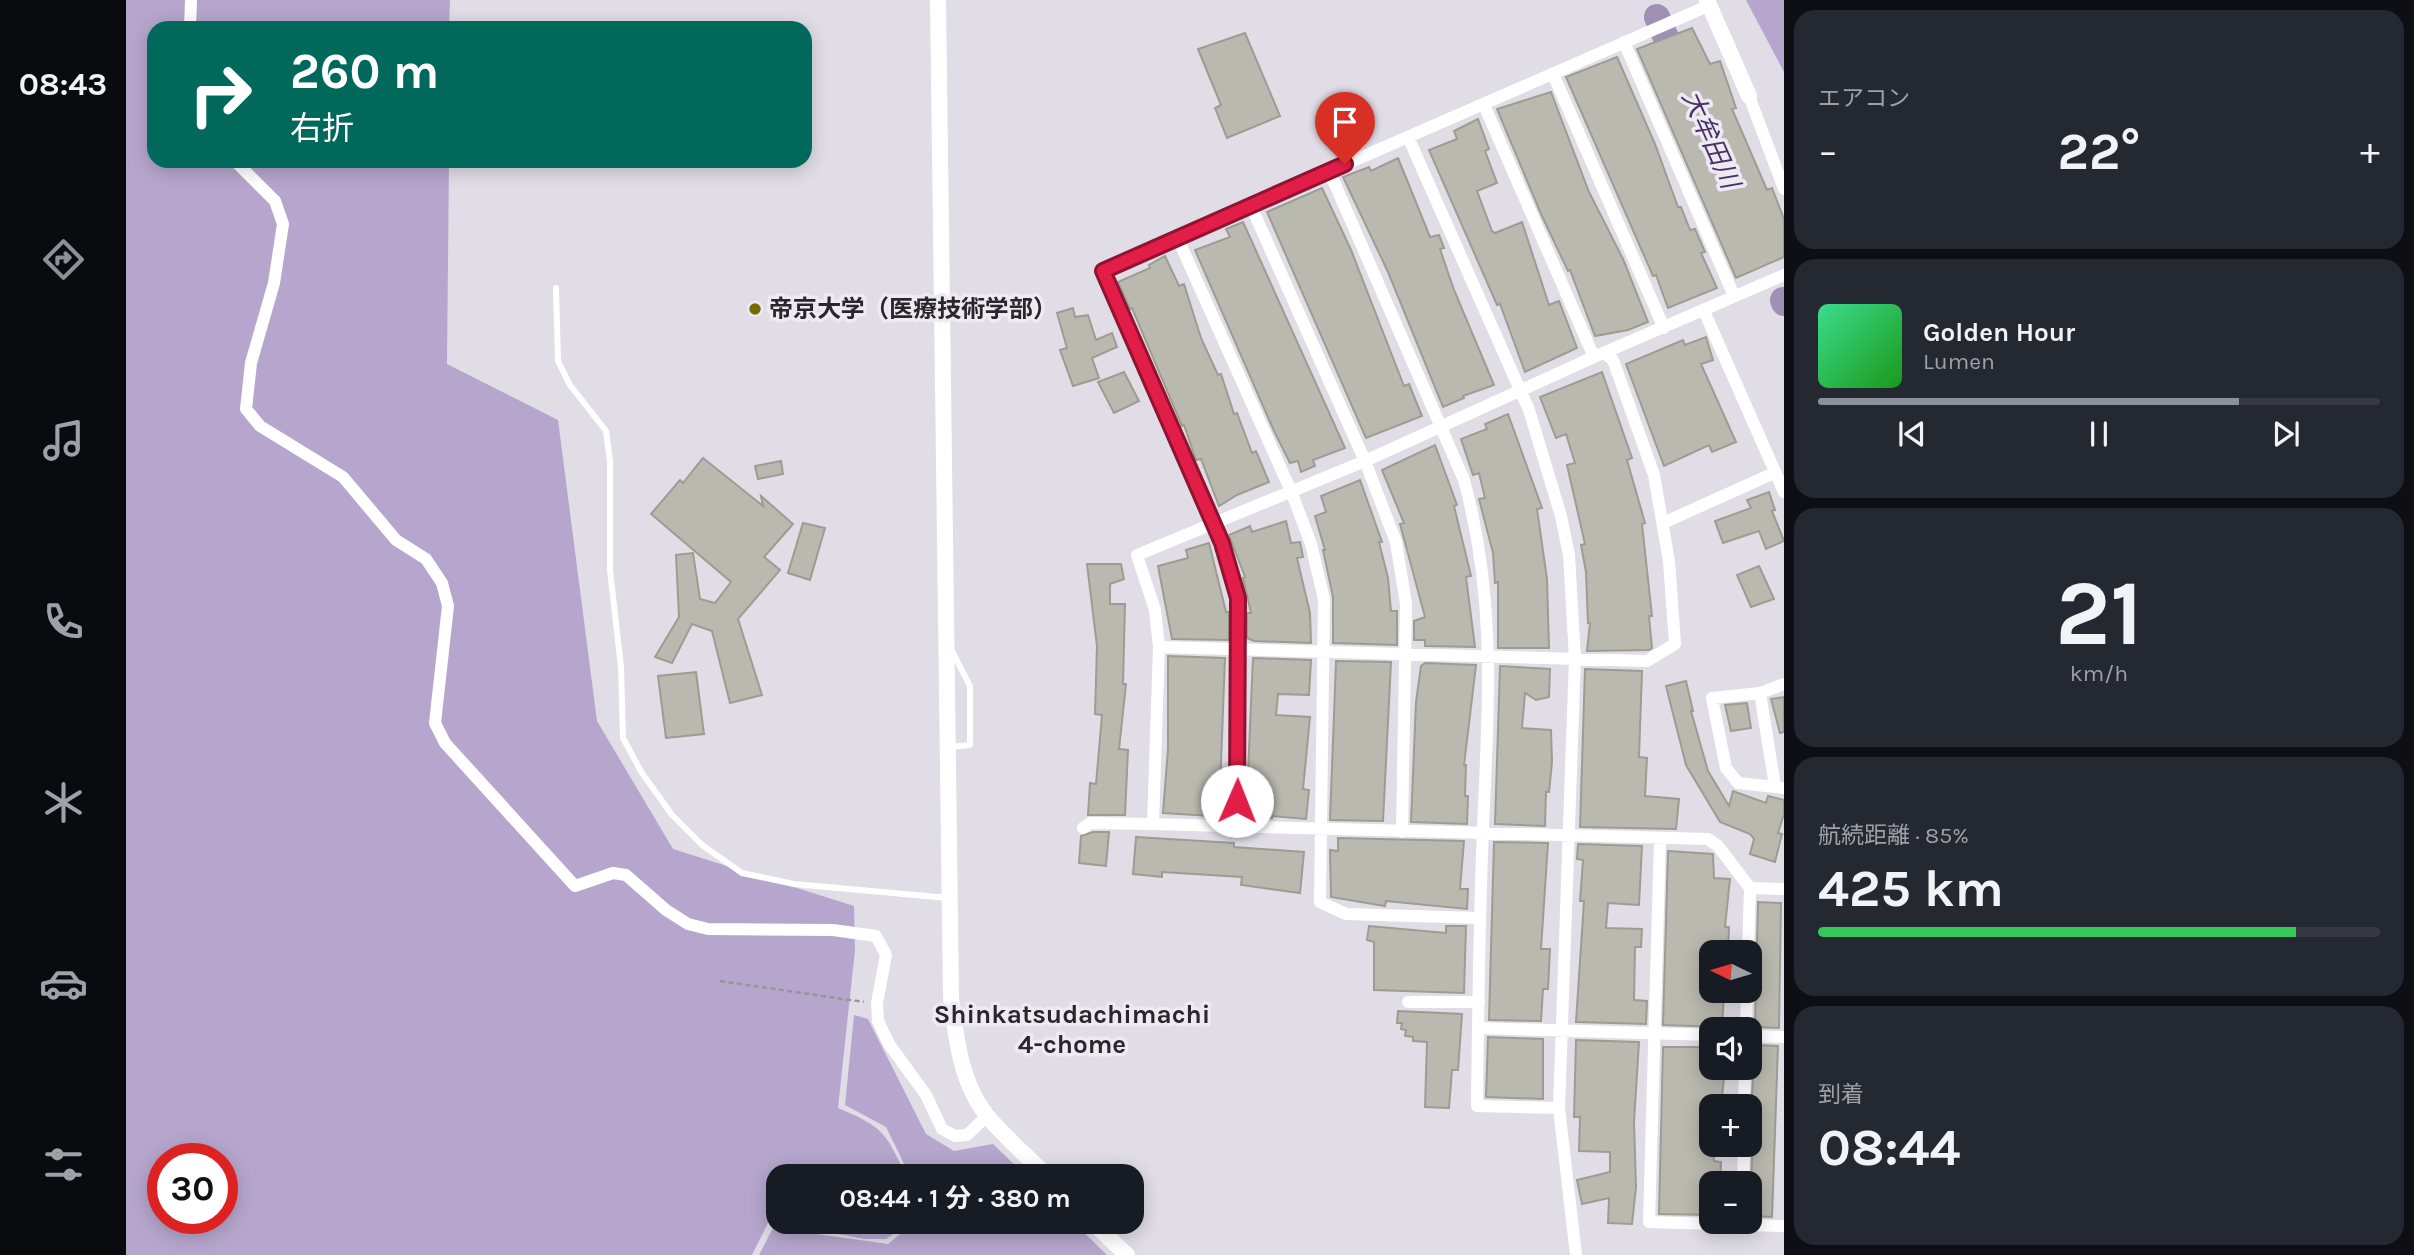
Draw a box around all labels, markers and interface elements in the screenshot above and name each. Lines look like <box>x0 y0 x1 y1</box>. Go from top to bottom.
text: 260 m <box>290 43 439 100</box>
icon: right <box>175 49 266 140</box>
text: 08:43 <box>19 66 107 103</box>
water label: 大牟田川 <box>1675 85 1747 196</box>
text: エアコン <box>1818 85 1910 112</box>
pin <box>1315 92 1375 164</box>
icon: arrive <box>1326 103 1364 141</box>
text: 右折 <box>290 110 354 147</box>
text: 22° <box>2057 121 2141 182</box>
text: − <box>1818 129 1838 174</box>
text: + <box>2360 129 2380 174</box>
icon: directions <box>39 235 88 284</box>
place label: 帝京大学（医療技術学部） <box>769 295 1057 323</box>
marker: 帝京大学（医療技術学部） <box>747 301 763 317</box>
text: Golden Hour <box>1923 317 2075 348</box>
text: Lumen <box>1923 348 1995 375</box>
icon: previous <box>1893 415 1931 453</box>
icon: pause <box>2080 415 2118 453</box>
icon: next <box>2267 415 2305 453</box>
icon: music <box>39 416 88 465</box>
text: 21 <box>2055 561 2143 667</box>
icon: phone <box>39 597 88 646</box>
text: km/h <box>2070 660 2128 687</box>
position arrow <box>1200 764 1274 838</box>
icon: climate <box>39 778 88 827</box>
text: 航続距離 · 85% <box>1818 822 1969 849</box>
text: 425 km <box>1818 858 2004 919</box>
north arrow <box>1699 940 1762 1003</box>
map controls <box>1699 940 1762 1234</box>
icon: car <box>39 959 88 1008</box>
district label: Shinkatsudachimachi 4-chome <box>934 999 1210 1060</box>
button: sound <box>1699 1017 1762 1080</box>
text: 到着 <box>1818 1081 1864 1108</box>
button: + <box>1699 1094 1762 1157</box>
text: 08:44 <box>1818 1117 1960 1178</box>
icon: filters <box>39 1140 88 1189</box>
speed limit sign: 30 <box>147 1143 238 1234</box>
button: − <box>1699 1171 1762 1234</box>
text: 08:44 · 1 分 · 380 m <box>839 1183 1071 1214</box>

